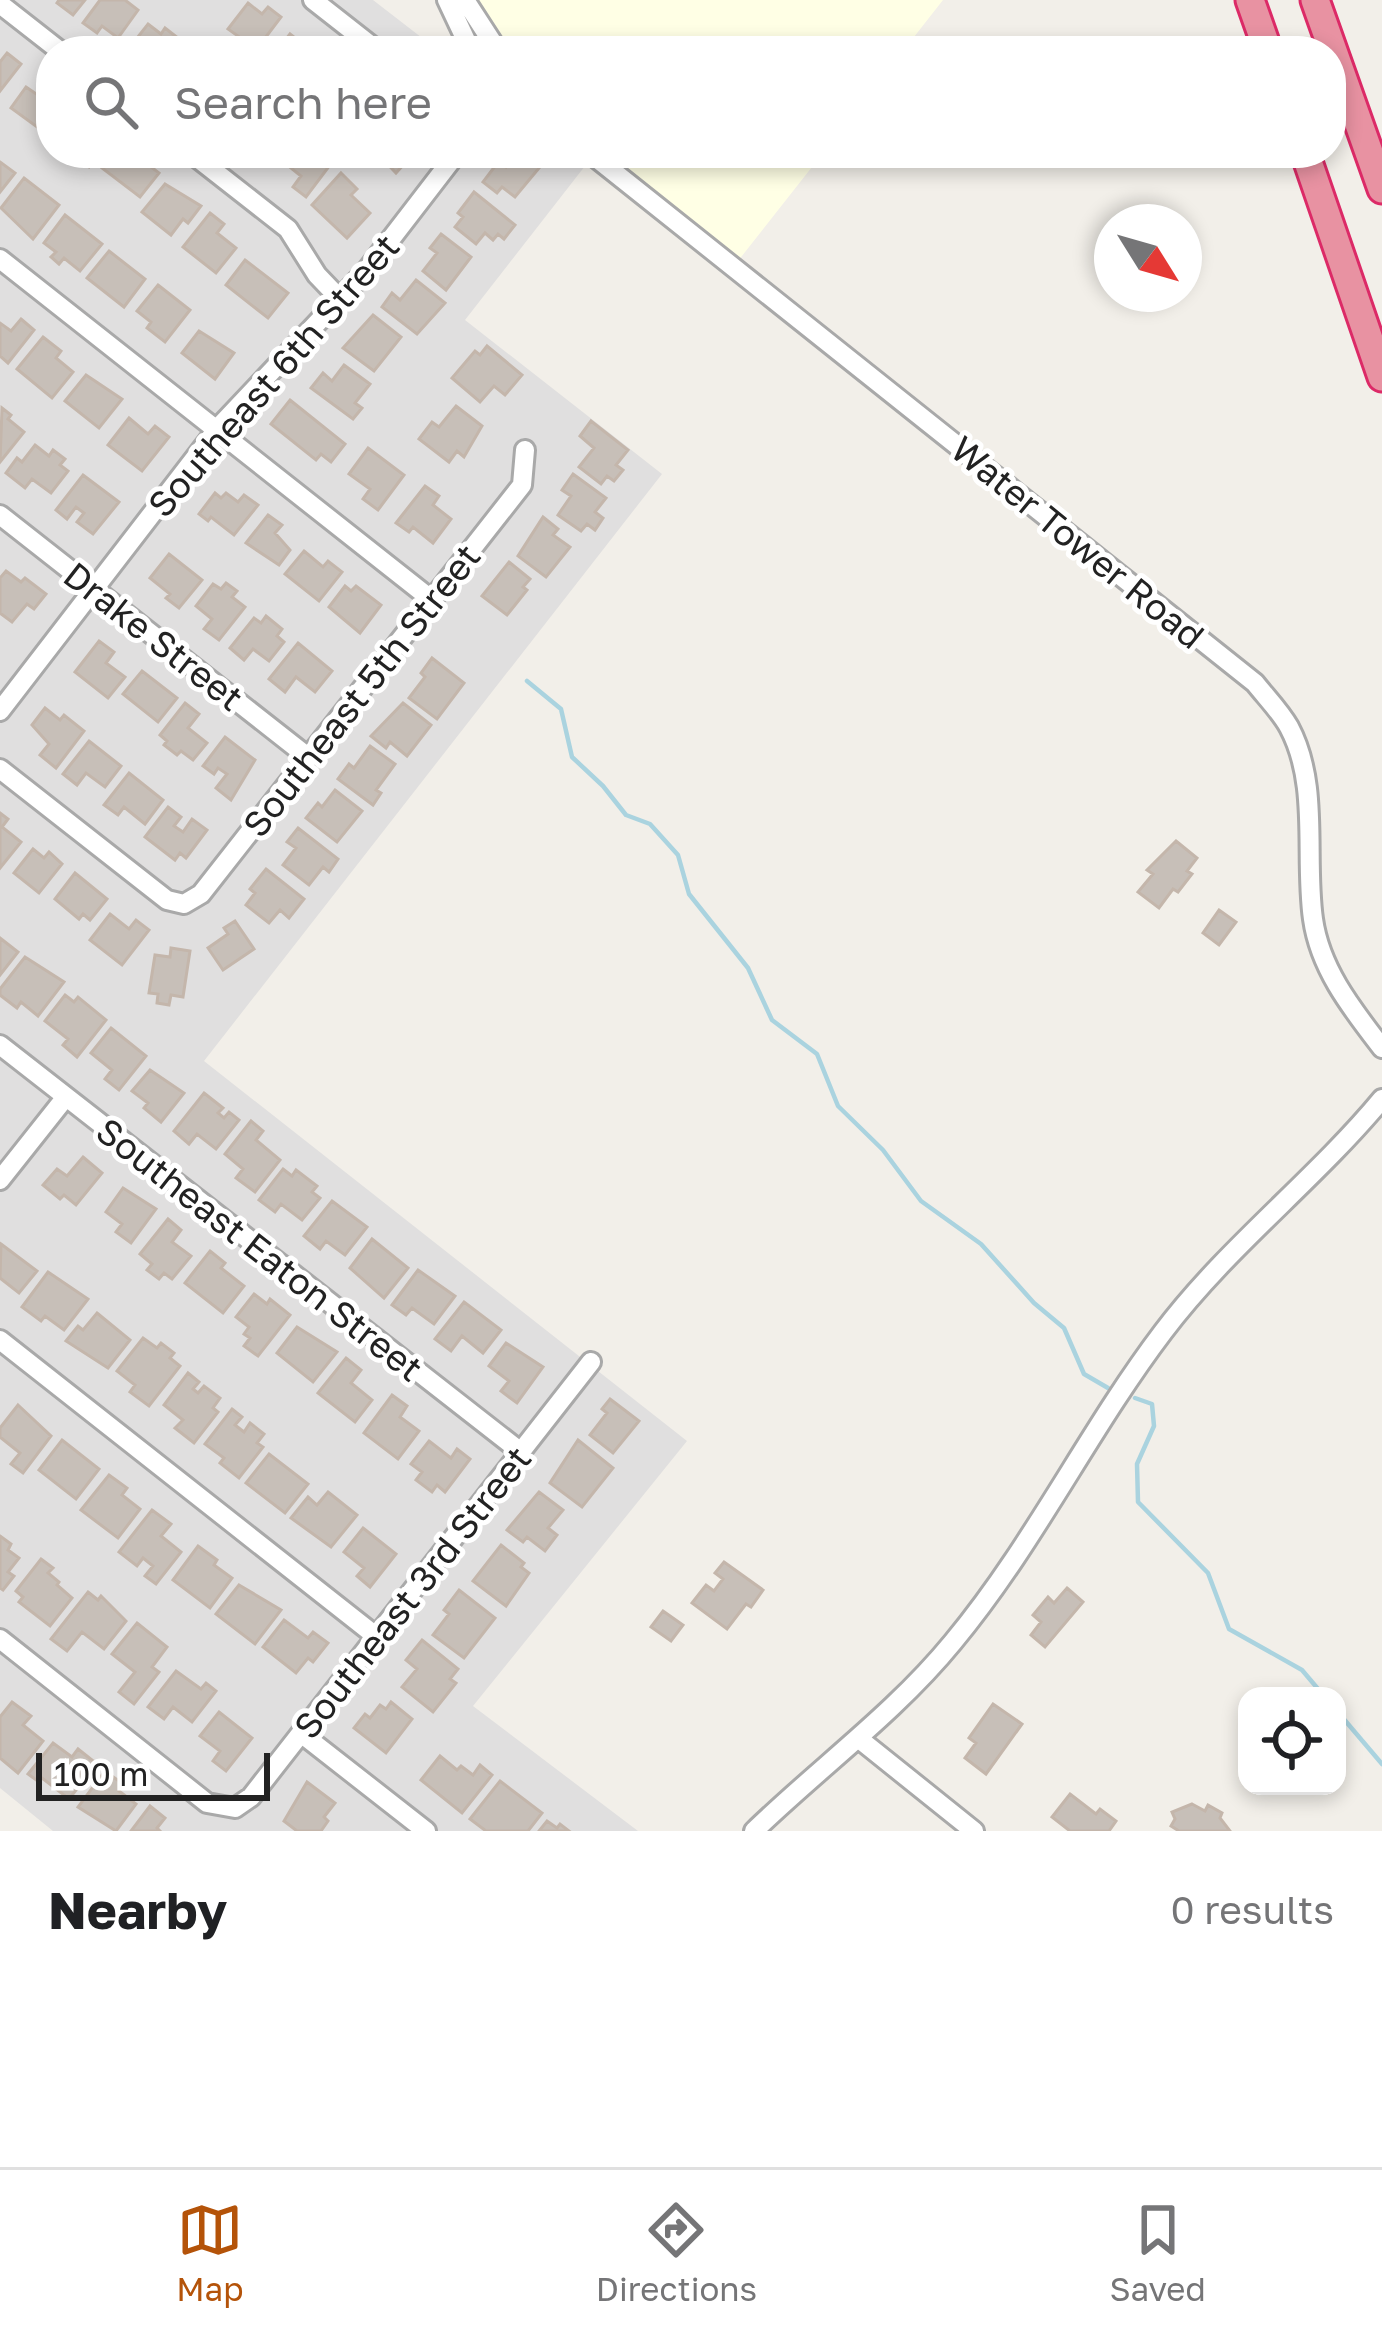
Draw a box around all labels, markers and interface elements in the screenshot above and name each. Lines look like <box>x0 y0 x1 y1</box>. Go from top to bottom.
search box <box>36 36 1346 168</box>
icon: search <box>78 69 144 135</box>
text: Search here <box>174 75 432 129</box>
north arrow <box>1094 204 1202 312</box>
street label: Southeast 6th Street <box>139 225 407 525</box>
street label: Water Tower Road <box>943 427 1213 657</box>
street label: Southeast 5th Street <box>233 535 489 845</box>
street label: Drake Street <box>56 553 252 719</box>
street label: Southeast Eaton Street <box>88 1108 432 1390</box>
street label: Southeast 3rd Street <box>285 1437 539 1747</box>
map controls <box>1238 1687 1346 1795</box>
button: locate <box>1238 1687 1346 1795</box>
scale bar <box>36 1747 270 1800</box>
text: 100 m <box>54 1754 148 1793</box>
text: Nearby <box>48 1879 227 1940</box>
text: 0 results <box>1170 1886 1334 1933</box>
tab: Map <box>176 2197 244 2308</box>
tab: Directions <box>596 2197 757 2308</box>
tab: Saved <box>1109 2197 1206 2308</box>

